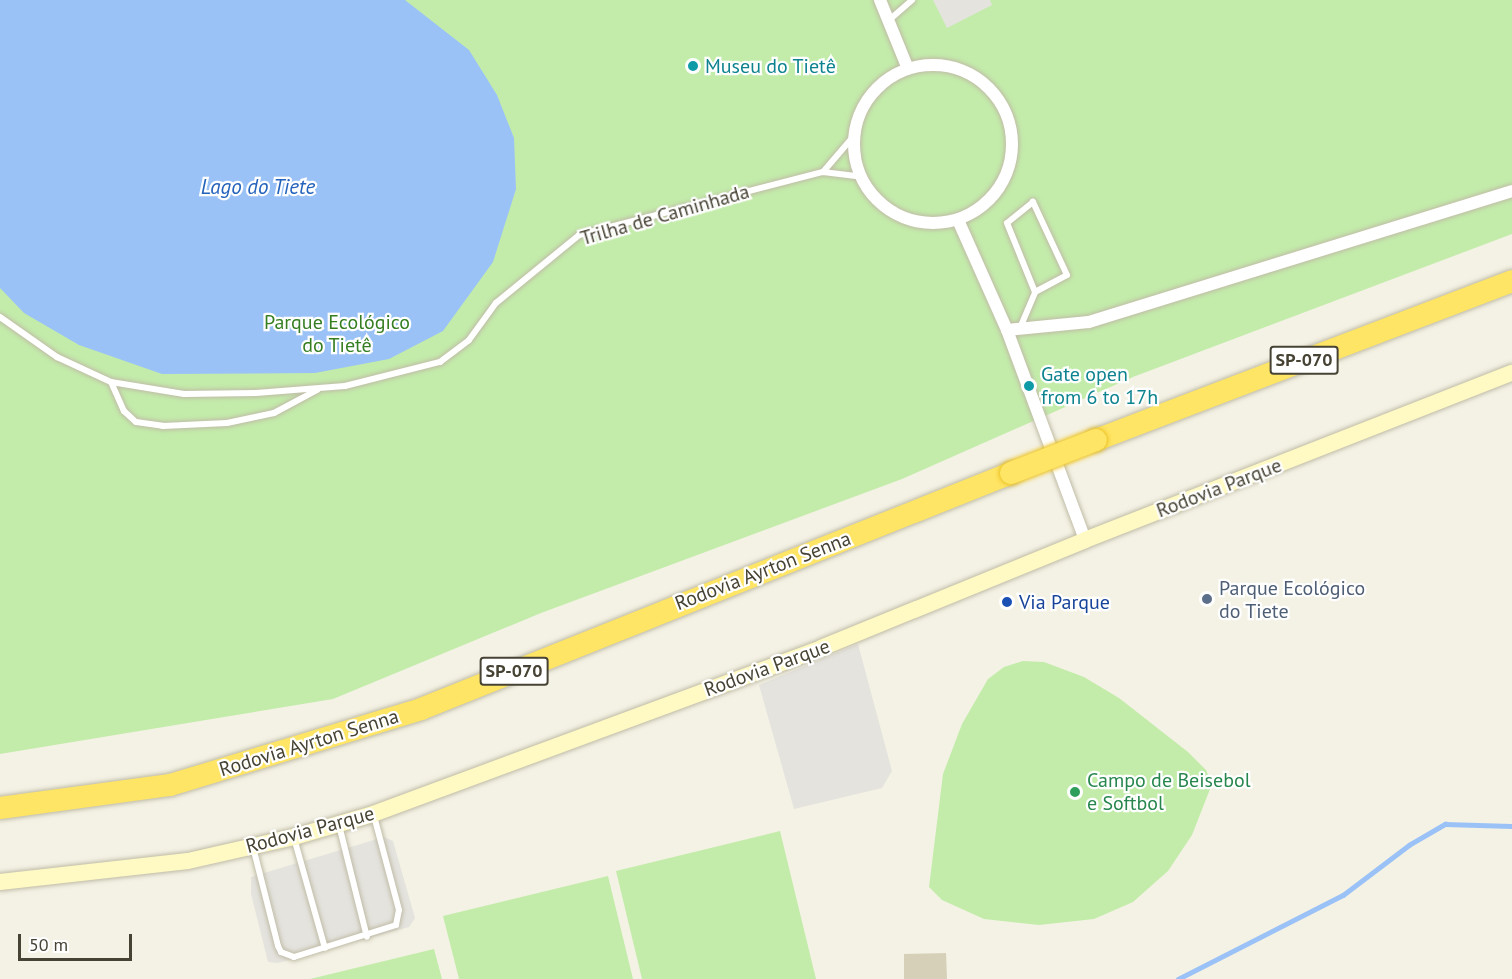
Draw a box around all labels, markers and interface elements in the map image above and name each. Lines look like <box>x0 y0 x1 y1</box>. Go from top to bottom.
place label: Museu do Tietê <box>705 54 836 78</box>
marker: Museu do Tietê <box>686 59 700 73</box>
water label: Lago do Tiete <box>200 174 316 200</box>
street label: Trilha de Caminhada <box>578 179 752 251</box>
park label: Parque Ecológico do Tietê <box>264 311 410 358</box>
road number: SP-070 <box>1270 345 1338 375</box>
place label: Gate open from 6 to 17h <box>1041 362 1158 409</box>
marker: Gate open from 6 to 17h <box>1022 379 1036 393</box>
street label: Rodovia Parque <box>1153 453 1285 523</box>
street label: Rodovia Ayrton Senna <box>671 526 855 616</box>
place label: Parque Ecológico do Tiete <box>1219 576 1365 623</box>
place label: Via Parque <box>1019 590 1110 614</box>
marker: Parque Ecológico do Tiete <box>1200 592 1214 606</box>
marker: Via Parque <box>1000 595 1014 609</box>
street label: Rodovia Parque <box>701 634 833 702</box>
road number: SP-070 <box>480 656 548 686</box>
street label: Rodovia Ayrton Senna <box>216 704 402 782</box>
place label: Campo de Beisebol e Softbol <box>1087 768 1251 815</box>
marker: Campo de Beisebol e Softbol <box>1068 785 1082 799</box>
street label: Rodovia Parque <box>243 801 377 859</box>
scale bar <box>21 922 135 960</box>
text: 50 m <box>29 933 68 956</box>

